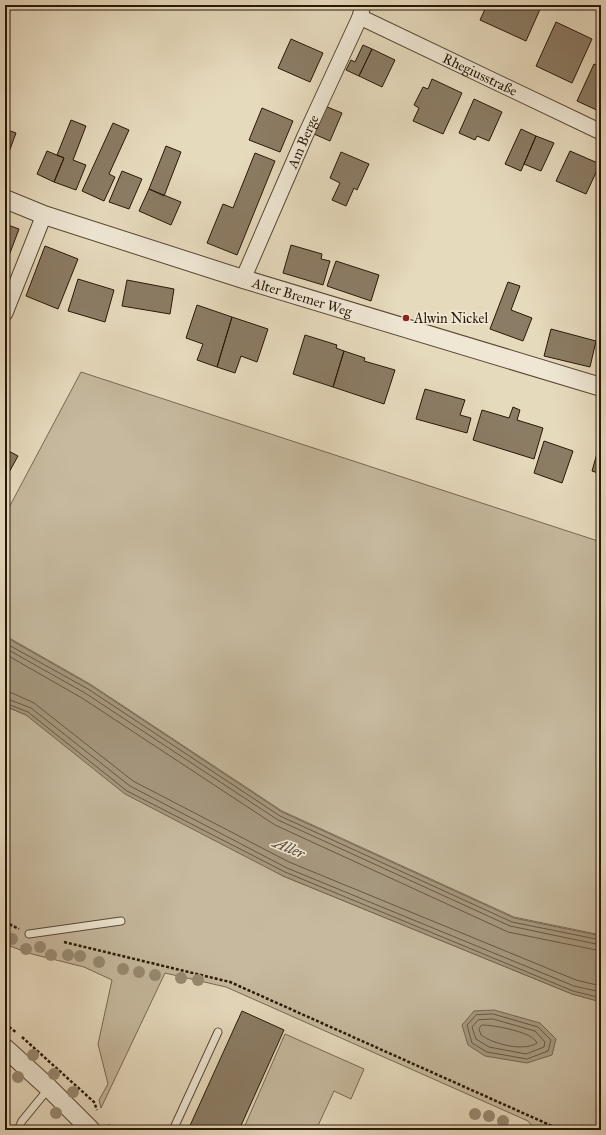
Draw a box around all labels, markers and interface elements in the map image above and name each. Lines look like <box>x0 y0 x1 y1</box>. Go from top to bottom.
street label: Rhegiusstraße <box>440 49 520 99</box>
street label: Am Berge <box>283 112 322 172</box>
street label: Alter Bremer Weg <box>249 273 355 320</box>
place label: Alwin Nickel <box>413 310 488 327</box>
marker: Alwin Nickel <box>401 313 411 323</box>
water label: Aller <box>269 833 308 863</box>

